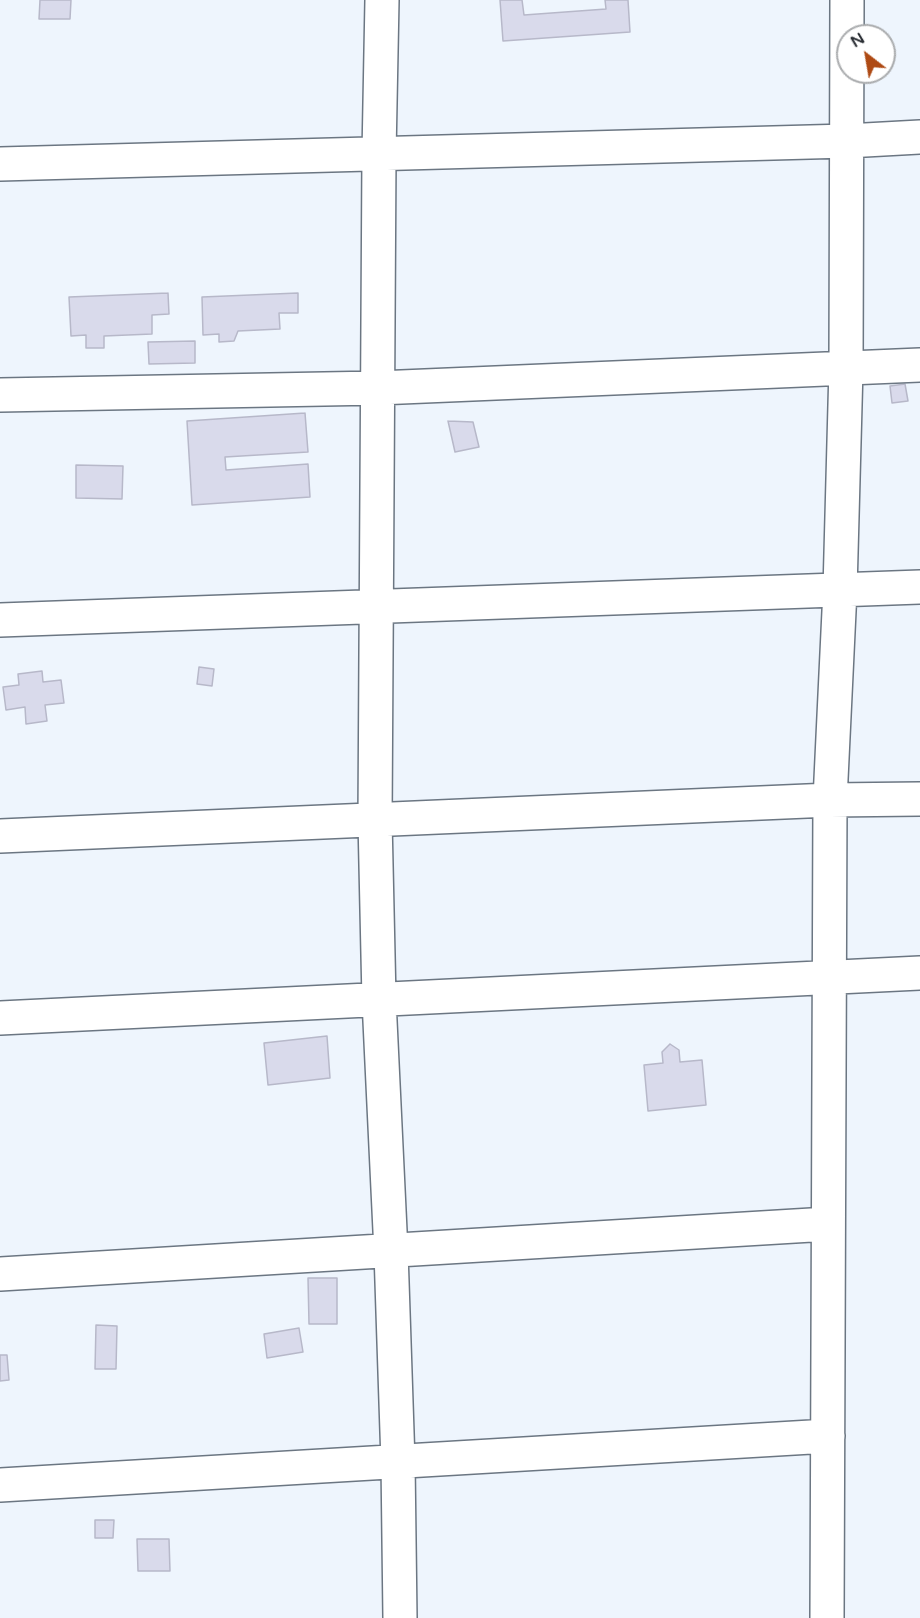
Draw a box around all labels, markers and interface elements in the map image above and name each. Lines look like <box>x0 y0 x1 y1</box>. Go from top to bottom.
north arrow <box>836 24 896 84</box>
text: N <box>847 28 868 52</box>

